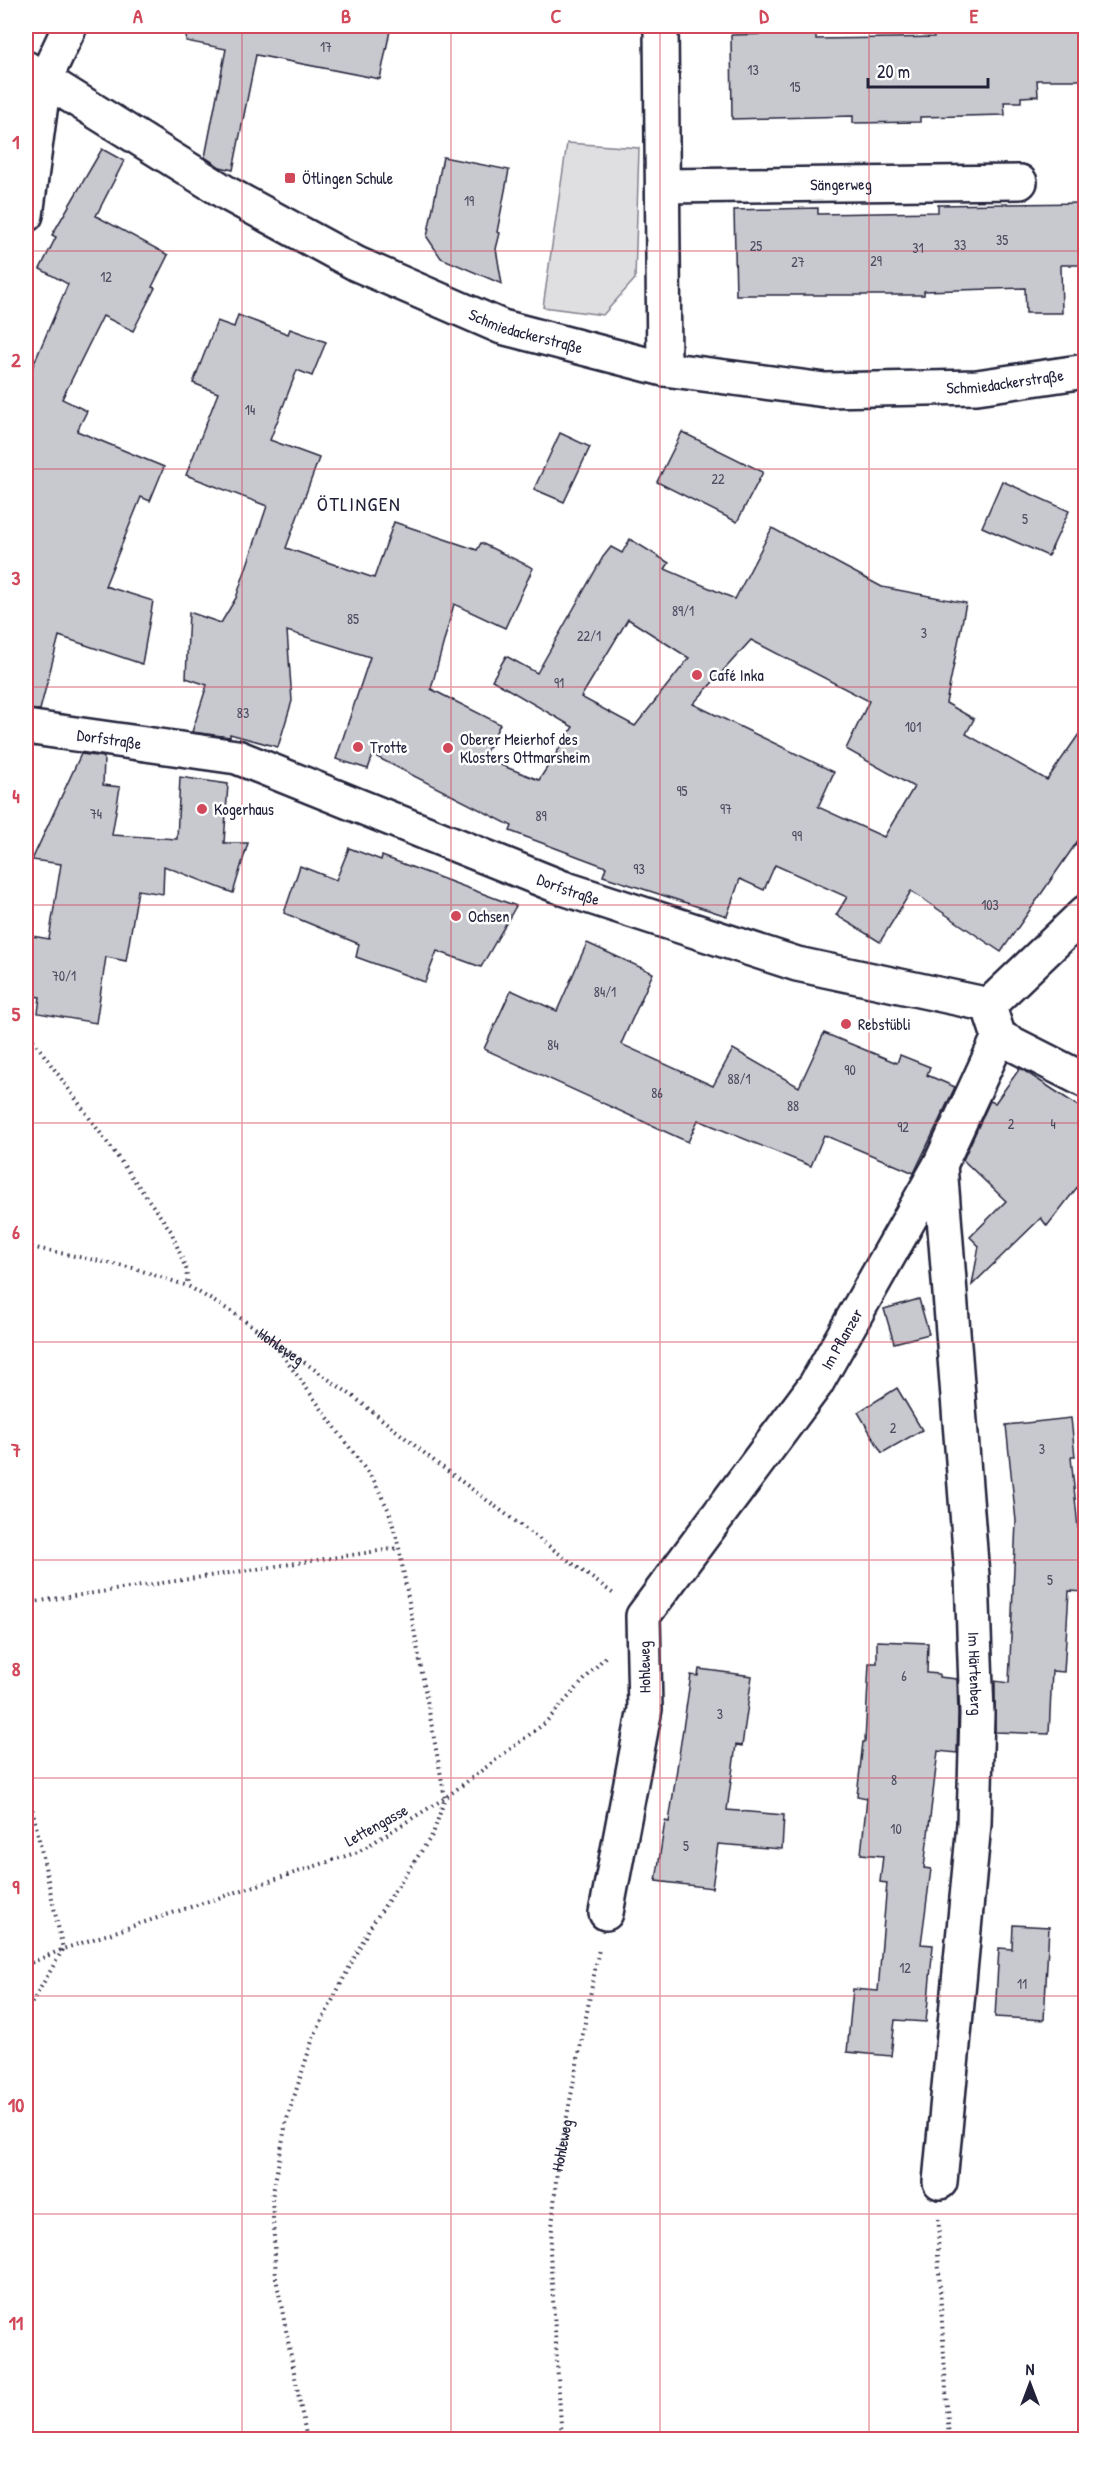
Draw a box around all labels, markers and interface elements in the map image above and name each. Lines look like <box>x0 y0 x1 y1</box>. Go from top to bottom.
text: A <box>133 2 143 29</box>
text: B <box>341 2 351 29</box>
text: C <box>551 2 562 29</box>
text: D <box>759 2 769 29</box>
text: E <box>970 2 979 29</box>
house number: 17 <box>320 37 332 56</box>
scale bar <box>868 51 988 89</box>
text: 20 m <box>877 59 910 84</box>
house number: 13 <box>747 60 759 79</box>
house number: 15 <box>789 77 801 96</box>
text: 1 <box>12 128 20 155</box>
place label: Ötlingen Schule <box>302 167 394 189</box>
marker: Ötlingen Schule <box>283 171 297 185</box>
street label: Sängerweg <box>810 173 872 195</box>
house number: 19 <box>464 191 474 210</box>
house number: 35 <box>996 230 1008 249</box>
house number: 33 <box>954 235 966 254</box>
house number: 25 <box>750 236 762 255</box>
house number: 31 <box>912 238 924 257</box>
house number: 29 <box>870 251 882 270</box>
house number: 27 <box>791 252 805 271</box>
house number: 12 <box>100 267 112 286</box>
street label: Schmiedackerstraße <box>466 303 586 359</box>
text: 2 <box>11 346 21 373</box>
street label: Schmiedackerstraße <box>946 363 1066 399</box>
house number: 14 <box>245 400 255 419</box>
house number: 22 <box>711 469 725 488</box>
district label: ÖTLINGEN <box>317 490 401 517</box>
house number: 5 <box>1022 509 1028 528</box>
text: 3 <box>12 564 21 591</box>
house number: 89/1 <box>672 601 694 620</box>
house number: 85 <box>347 609 359 628</box>
house number: 3 <box>921 623 927 642</box>
house number: 22/1 <box>577 626 601 645</box>
place label: Café Inka <box>709 664 764 686</box>
marker: Café Inka <box>690 668 704 682</box>
house number: 91 <box>554 673 564 692</box>
house number: 83 <box>237 703 249 722</box>
house number: 101 <box>905 717 921 736</box>
street label: Dorfstraße <box>75 723 143 754</box>
place label: Oberer Meierhof des Klosters Ottmarsheim <box>460 728 590 768</box>
place label: Trotte <box>370 736 408 758</box>
marker: Trotte <box>351 740 365 754</box>
marker: Oberer Meierhof des Klosters Ottmarsheim <box>441 741 455 755</box>
house number: 95 <box>676 781 688 800</box>
text: 4 <box>12 782 20 809</box>
place label: Kogerhaus <box>214 798 274 820</box>
house number: 97 <box>720 799 732 818</box>
marker: Kogerhaus <box>195 802 209 816</box>
house number: 74 <box>90 804 102 823</box>
house number: 89 <box>535 806 547 825</box>
house number: 99 <box>792 826 802 845</box>
house number: 93 <box>633 859 645 878</box>
street label: Dorfstraße <box>534 868 603 910</box>
house number: 103 <box>981 895 999 914</box>
place label: Ochsen <box>468 905 510 927</box>
marker: Ochsen <box>449 909 463 923</box>
house number: 70/1 <box>52 966 76 985</box>
house number: 84/1 <box>594 982 616 1001</box>
text: 5 <box>12 1000 21 1027</box>
place label: Rebstübli <box>858 1013 911 1035</box>
marker: Rebstübli <box>839 1017 853 1031</box>
house number: 84 <box>547 1035 559 1054</box>
house number: 90 <box>844 1060 856 1079</box>
house number: 88/1 <box>727 1069 751 1088</box>
house number: 86 <box>651 1083 663 1102</box>
house number: 88 <box>787 1096 799 1115</box>
house number: 2 <box>1008 1114 1015 1133</box>
house number: 4 <box>1050 1114 1056 1133</box>
house number: 92 <box>897 1117 909 1136</box>
text: 6 <box>12 1218 20 1245</box>
street label: Im Pflanzer <box>815 1304 868 1373</box>
street label: Hohleweg <box>253 1322 309 1370</box>
house number: 2 <box>890 1418 897 1437</box>
text: 7 <box>10 1436 21 1463</box>
house number: 3 <box>1039 1439 1045 1458</box>
house number: 5 <box>1047 1570 1053 1589</box>
street label: Im Härtenberg <box>963 1631 988 1716</box>
street label: Hohleweg <box>633 1641 655 1693</box>
text: 8 <box>12 1655 21 1682</box>
house number: 6 <box>901 1666 907 1685</box>
house number: 3 <box>717 1704 723 1723</box>
house number: 8 <box>891 1770 897 1789</box>
street label: Lettengasse <box>340 1798 412 1851</box>
house number: 10 <box>890 1819 902 1838</box>
house number: 5 <box>683 1836 689 1855</box>
text: 9 <box>12 1873 20 1900</box>
house number: 12 <box>899 1958 911 1977</box>
house number: 11 <box>1017 1974 1027 1993</box>
text: 10 <box>8 2091 24 2118</box>
street label: Hohleweg <box>546 2117 577 2173</box>
text: 11 <box>9 2309 23 2336</box>
north arrow <box>1000 2354 1060 2414</box>
text: N <box>1026 2358 1035 2380</box>

